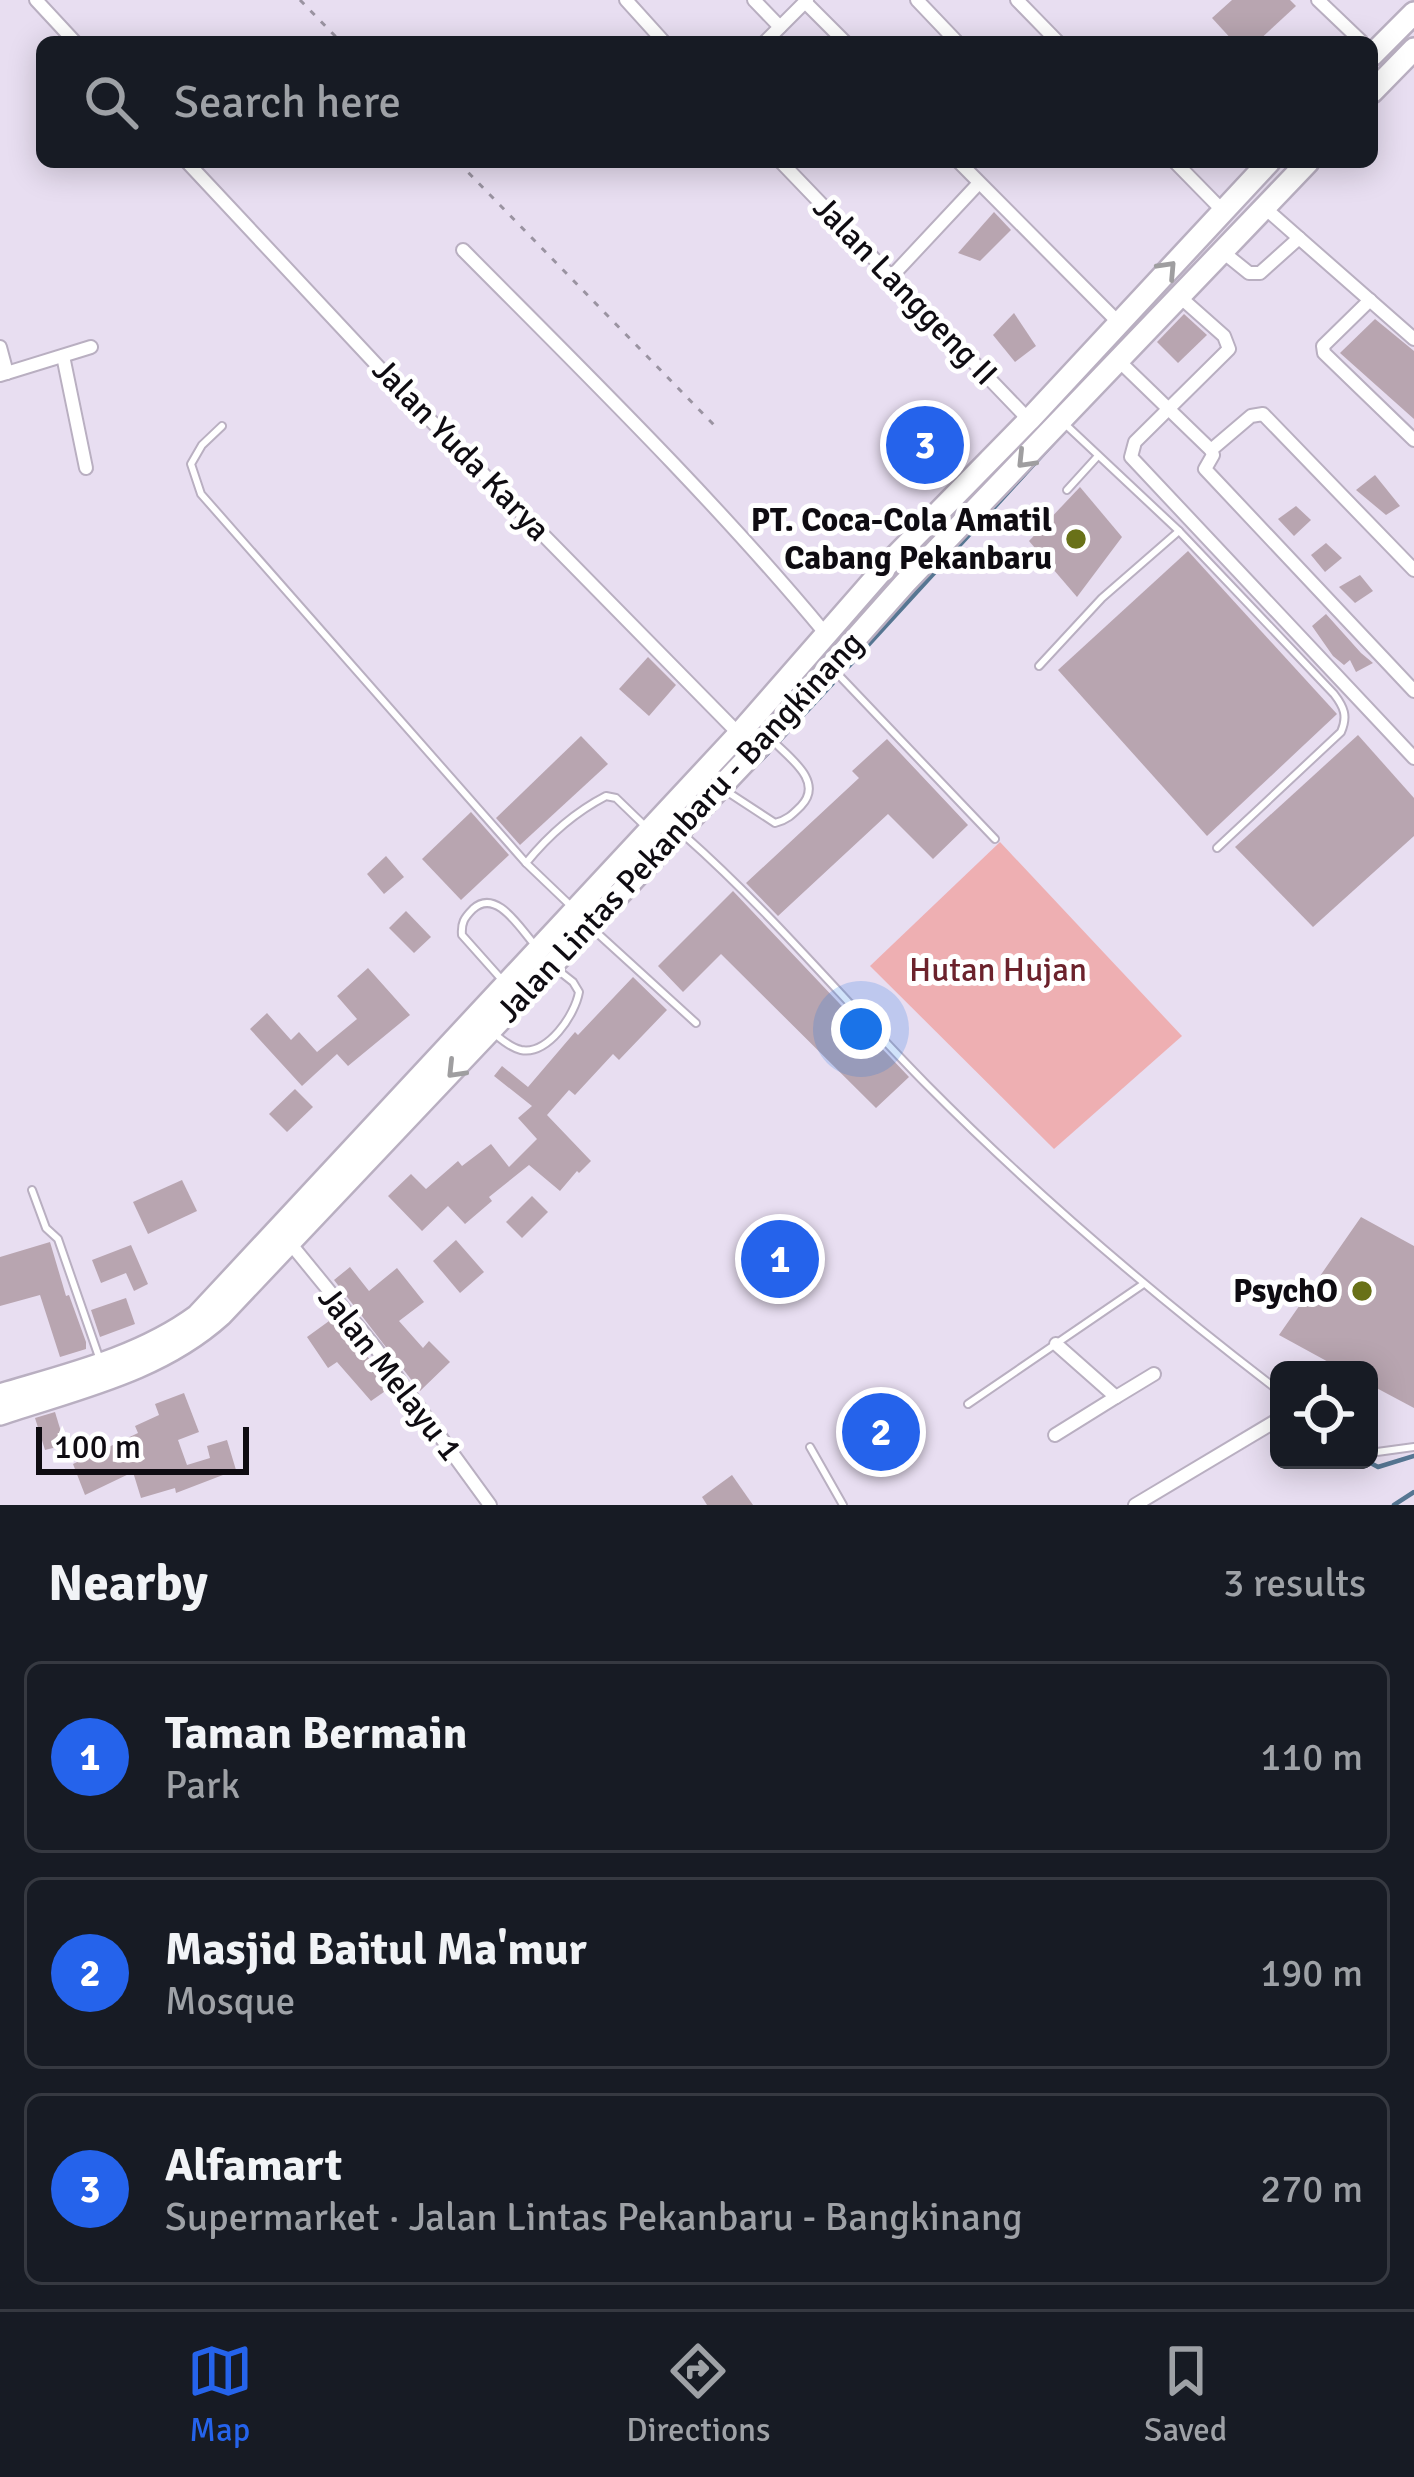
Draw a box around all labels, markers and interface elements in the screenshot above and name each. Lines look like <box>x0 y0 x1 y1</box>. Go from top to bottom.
search box <box>36 36 1378 168</box>
icon: search <box>78 69 144 135</box>
text: Search here <box>174 75 401 130</box>
street label: Jalan Langgeng II <box>804 188 1006 394</box>
one-way arrow <box>1153 261 1175 283</box>
street label: Jalan Yuda Karya <box>363 350 559 550</box>
pin: 3 <box>886 400 964 490</box>
one-way arrow <box>1018 446 1040 468</box>
place label: PT. Coca-Cola Amatil Cabang Pekanbaru <box>751 500 1052 579</box>
marker: PT. Coca-Cola Amatil Cabang Pekanbaru <box>1063 526 1089 552</box>
street label: Jalan Lintas Pekanbaru - Bangkinang <box>488 623 872 1031</box>
park label: Hutan Hujan <box>909 950 1087 991</box>
your location <box>831 999 891 1059</box>
one-way arrow <box>447 1056 469 1077</box>
pin: 1 <box>741 1214 819 1304</box>
place label: PsychO <box>1233 1271 1338 1312</box>
marker: PsychO <box>1349 1278 1375 1304</box>
street label: Jalan Melayu 1 <box>309 1279 471 1469</box>
map controls <box>1270 1361 1378 1469</box>
button: locate <box>1270 1361 1378 1469</box>
pin: 2 <box>842 1387 920 1477</box>
scale bar <box>36 1421 249 1474</box>
text: 100 m <box>54 1427 141 1468</box>
text: Nearby <box>48 1552 208 1615</box>
text: 3 results <box>1223 1559 1366 1607</box>
text: Taman Bermain <box>165 1706 467 1761</box>
text: 1 <box>79 1733 101 1781</box>
text: 110 m <box>1260 1733 1363 1781</box>
text: Park <box>165 1761 240 1809</box>
text: Masjid Baitul Ma'mur <box>165 1922 587 1977</box>
text: 2 <box>79 1949 101 1997</box>
text: 190 m <box>1260 1949 1363 1997</box>
text: Mosque <box>165 1977 295 2025</box>
text: Alfamart <box>165 2138 342 2193</box>
text: 3 <box>79 2165 101 2213</box>
text: 270 m <box>1260 2165 1363 2213</box>
text: Supermarket · Jalan Lintas Pekanbaru - Bangkinang <box>165 2193 1023 2241</box>
tab: Map <box>187 2338 253 2451</box>
tab: Directions <box>626 2338 771 2451</box>
tab: Saved <box>1144 2338 1227 2451</box>

